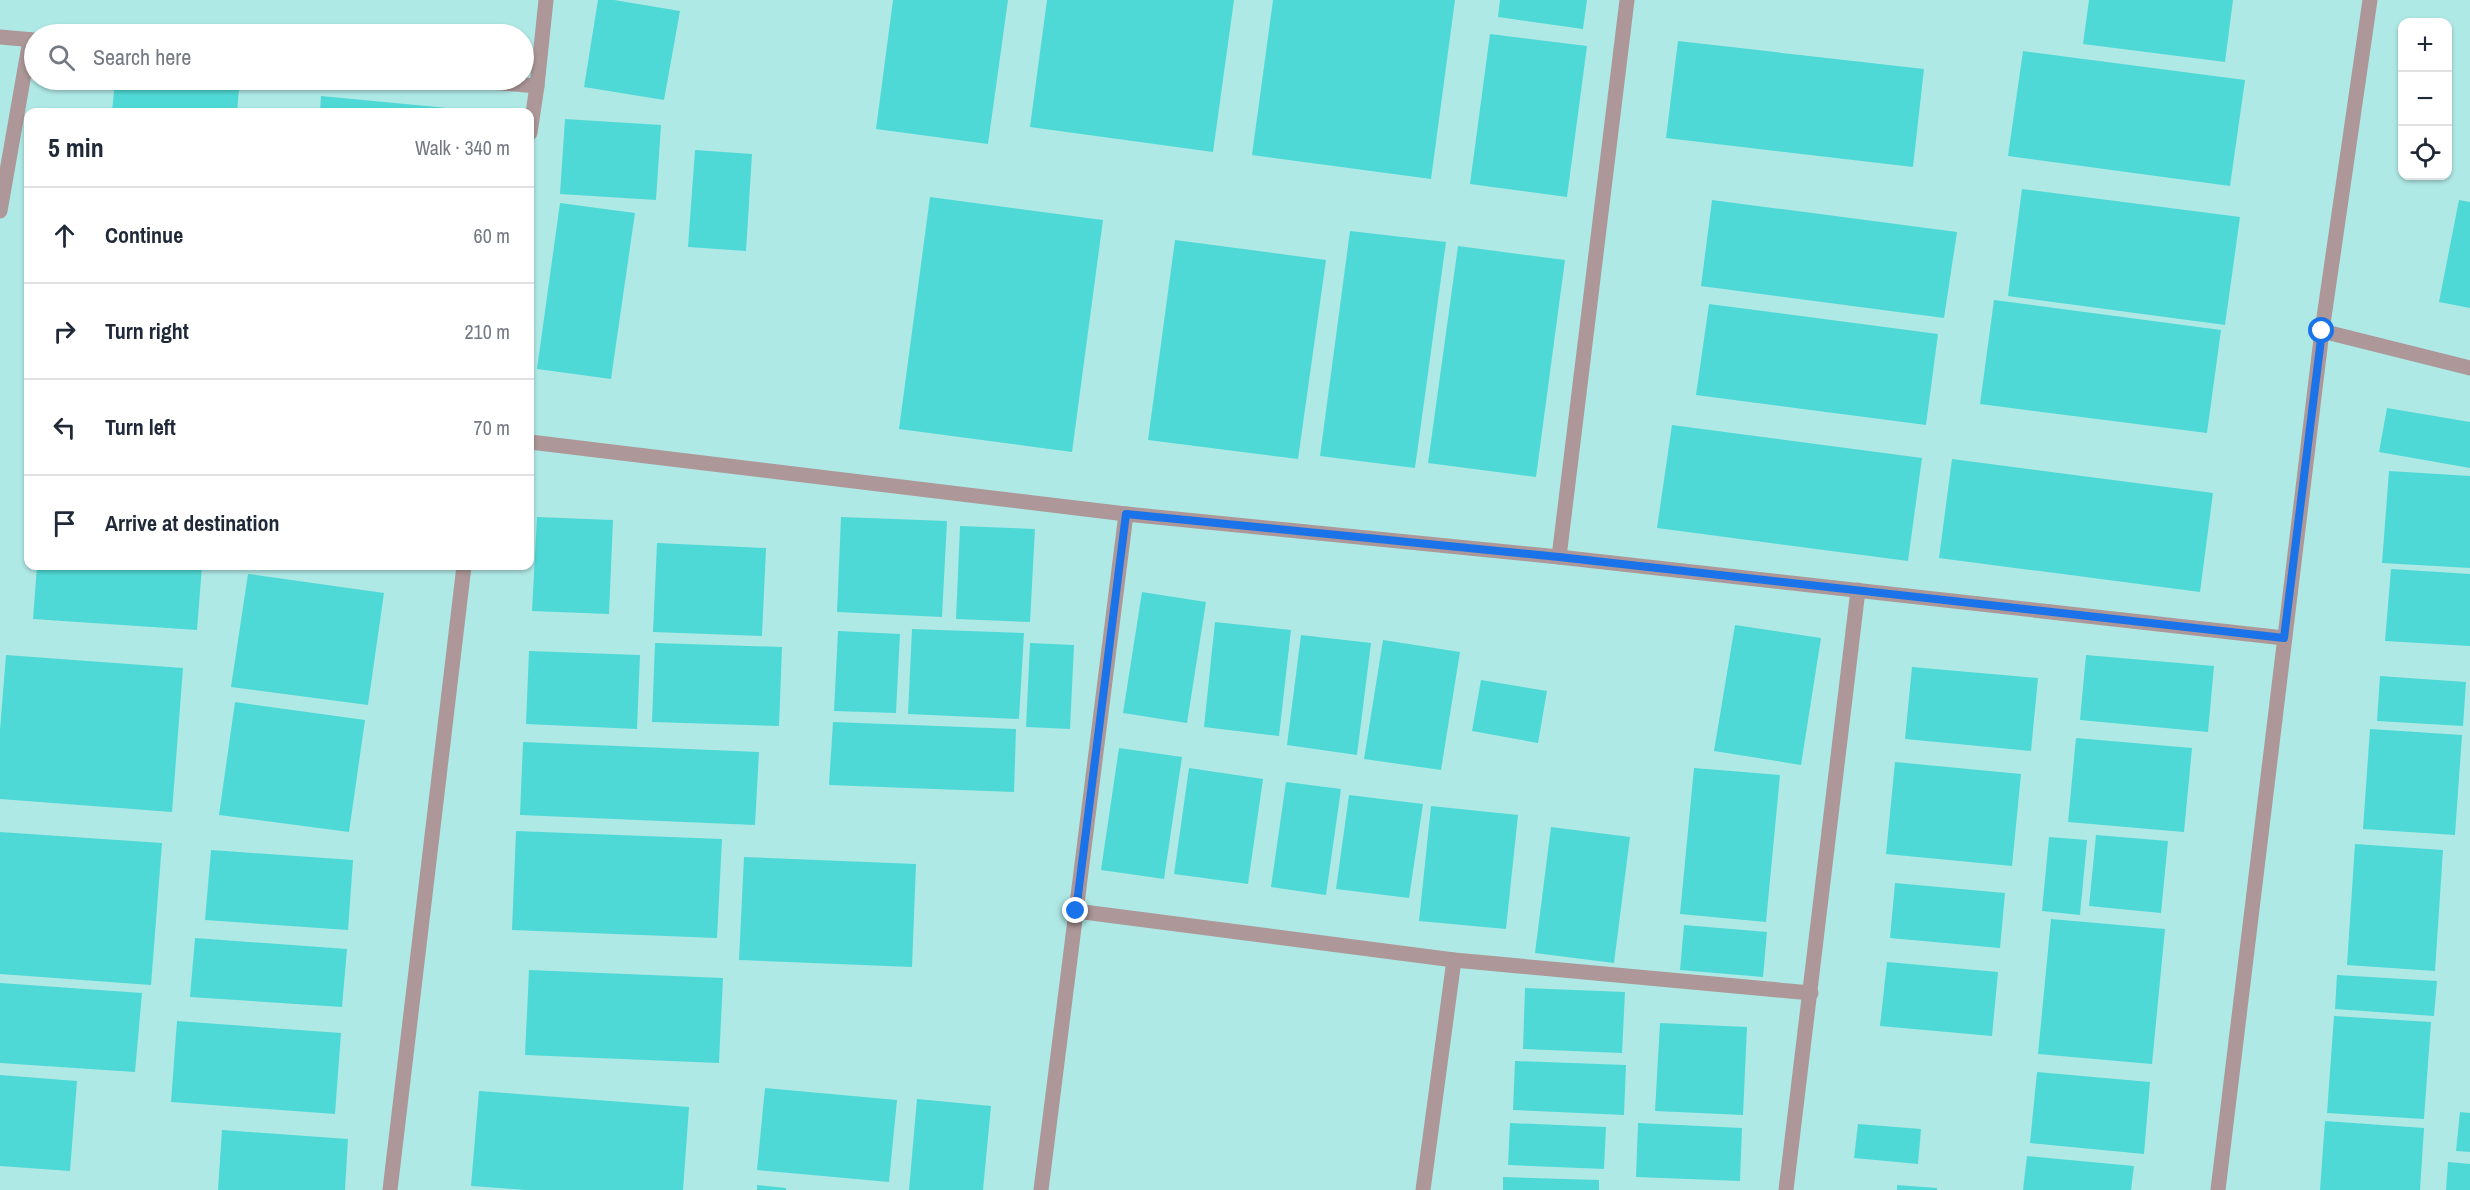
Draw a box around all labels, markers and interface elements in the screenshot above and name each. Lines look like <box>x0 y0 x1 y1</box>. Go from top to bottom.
map controls <box>2398 18 2452 180</box>
button: + <box>2398 18 2452 72</box>
search box <box>24 24 534 90</box>
icon: search <box>45 41 78 74</box>
text: Search here <box>93 42 191 72</box>
button: − <box>2398 72 2452 126</box>
button: locate <box>2398 126 2452 180</box>
text: 5 min <box>48 130 104 165</box>
text: Walk · 340 m <box>415 134 510 161</box>
icon: ahead <box>48 219 81 252</box>
text: Continue <box>105 220 183 250</box>
text: 60 m <box>474 222 510 249</box>
icon: right <box>48 315 81 348</box>
text: Turn right <box>105 316 189 346</box>
route start <box>2308 317 2334 343</box>
text: 210 m <box>464 318 510 345</box>
icon: left <box>48 411 81 444</box>
text: Turn left <box>105 412 176 442</box>
text: 70 m <box>474 414 510 441</box>
icon: arrive <box>48 507 81 540</box>
text: Arrive at destination <box>105 508 279 538</box>
route end <box>1062 897 1088 923</box>

